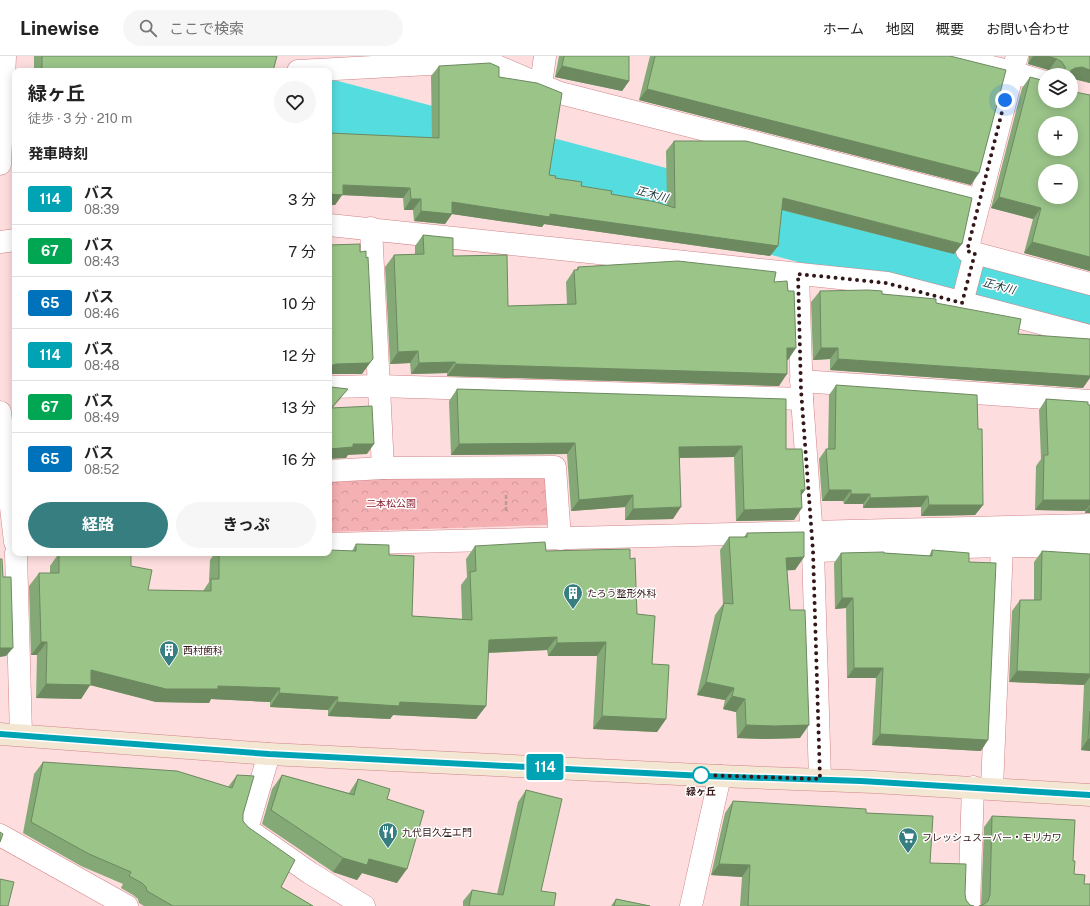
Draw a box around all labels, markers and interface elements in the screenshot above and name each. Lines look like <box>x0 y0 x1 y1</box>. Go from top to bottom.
search box <box>123 10 403 46</box>
text: Linewise <box>20 17 99 39</box>
icon: search <box>137 17 159 39</box>
text: ここで検索 <box>169 20 244 37</box>
text: ホーム <box>822 21 864 37</box>
text: 地図 <box>886 21 914 37</box>
text: 概要 <box>936 21 964 37</box>
text: お問い合わせ <box>986 21 1070 37</box>
map controls <box>1038 68 1078 204</box>
button: layers <box>1038 68 1078 108</box>
button: heart <box>274 81 316 123</box>
text: 緑ヶ丘 <box>28 82 85 104</box>
your location <box>995 90 1015 110</box>
text: 徒歩 · 3 分 · 210 m <box>28 111 132 126</box>
button: + <box>1038 116 1078 156</box>
text: 発車時刻 <box>28 145 88 162</box>
button: − <box>1038 164 1078 204</box>
text: バス <box>84 184 114 201</box>
water label: 正木川 <box>635 184 670 204</box>
text: 114 <box>39 191 61 207</box>
text: 3 分 <box>288 191 316 208</box>
text: 08:39 <box>84 202 119 217</box>
text: バス <box>84 236 114 253</box>
text: 67 <box>41 243 59 259</box>
text: 7 分 <box>288 243 316 260</box>
text: 08:43 <box>84 254 120 269</box>
water label: 正木川 <box>982 276 1017 296</box>
text: バス <box>84 288 114 305</box>
text: 65 <box>41 295 59 311</box>
text: 10 分 <box>282 295 316 312</box>
text: 08:46 <box>84 306 119 321</box>
text: バス <box>84 340 114 357</box>
text: 114 <box>39 347 61 363</box>
text: 12 分 <box>282 347 316 364</box>
text: 08:48 <box>84 358 120 373</box>
text: バス <box>84 392 114 409</box>
text: 67 <box>41 399 59 415</box>
text: 13 分 <box>282 399 316 416</box>
text: 08:49 <box>84 410 119 425</box>
text: バス <box>84 444 114 461</box>
text: 65 <box>41 451 59 467</box>
text: 16 分 <box>282 451 316 468</box>
text: 08:52 <box>84 462 119 477</box>
park label: 二本松公園 <box>366 497 416 509</box>
button: 経路 <box>28 502 168 548</box>
button: きっぷ <box>176 502 316 548</box>
building icon: たろう整形外科 <box>562 582 584 610</box>
place label: たろう整形外科 <box>587 587 656 599</box>
building icon: 西村歯科 <box>158 639 180 667</box>
place label: 西村歯科 <box>183 644 223 656</box>
line badge: 114 <box>522 754 568 780</box>
text: 114 <box>534 759 556 775</box>
marker: 緑ヶ丘 <box>692 766 710 784</box>
place label: 緑ヶ丘 <box>686 785 716 797</box>
restaurant icon: 九代目久左エ門 <box>377 821 399 849</box>
place label: 九代目久左エ門 <box>402 826 472 838</box>
supermarket icon: フレッシュスーパー・モリカワ <box>897 826 919 854</box>
place label: フレッシュスーパー・モリカワ <box>922 831 1062 843</box>

